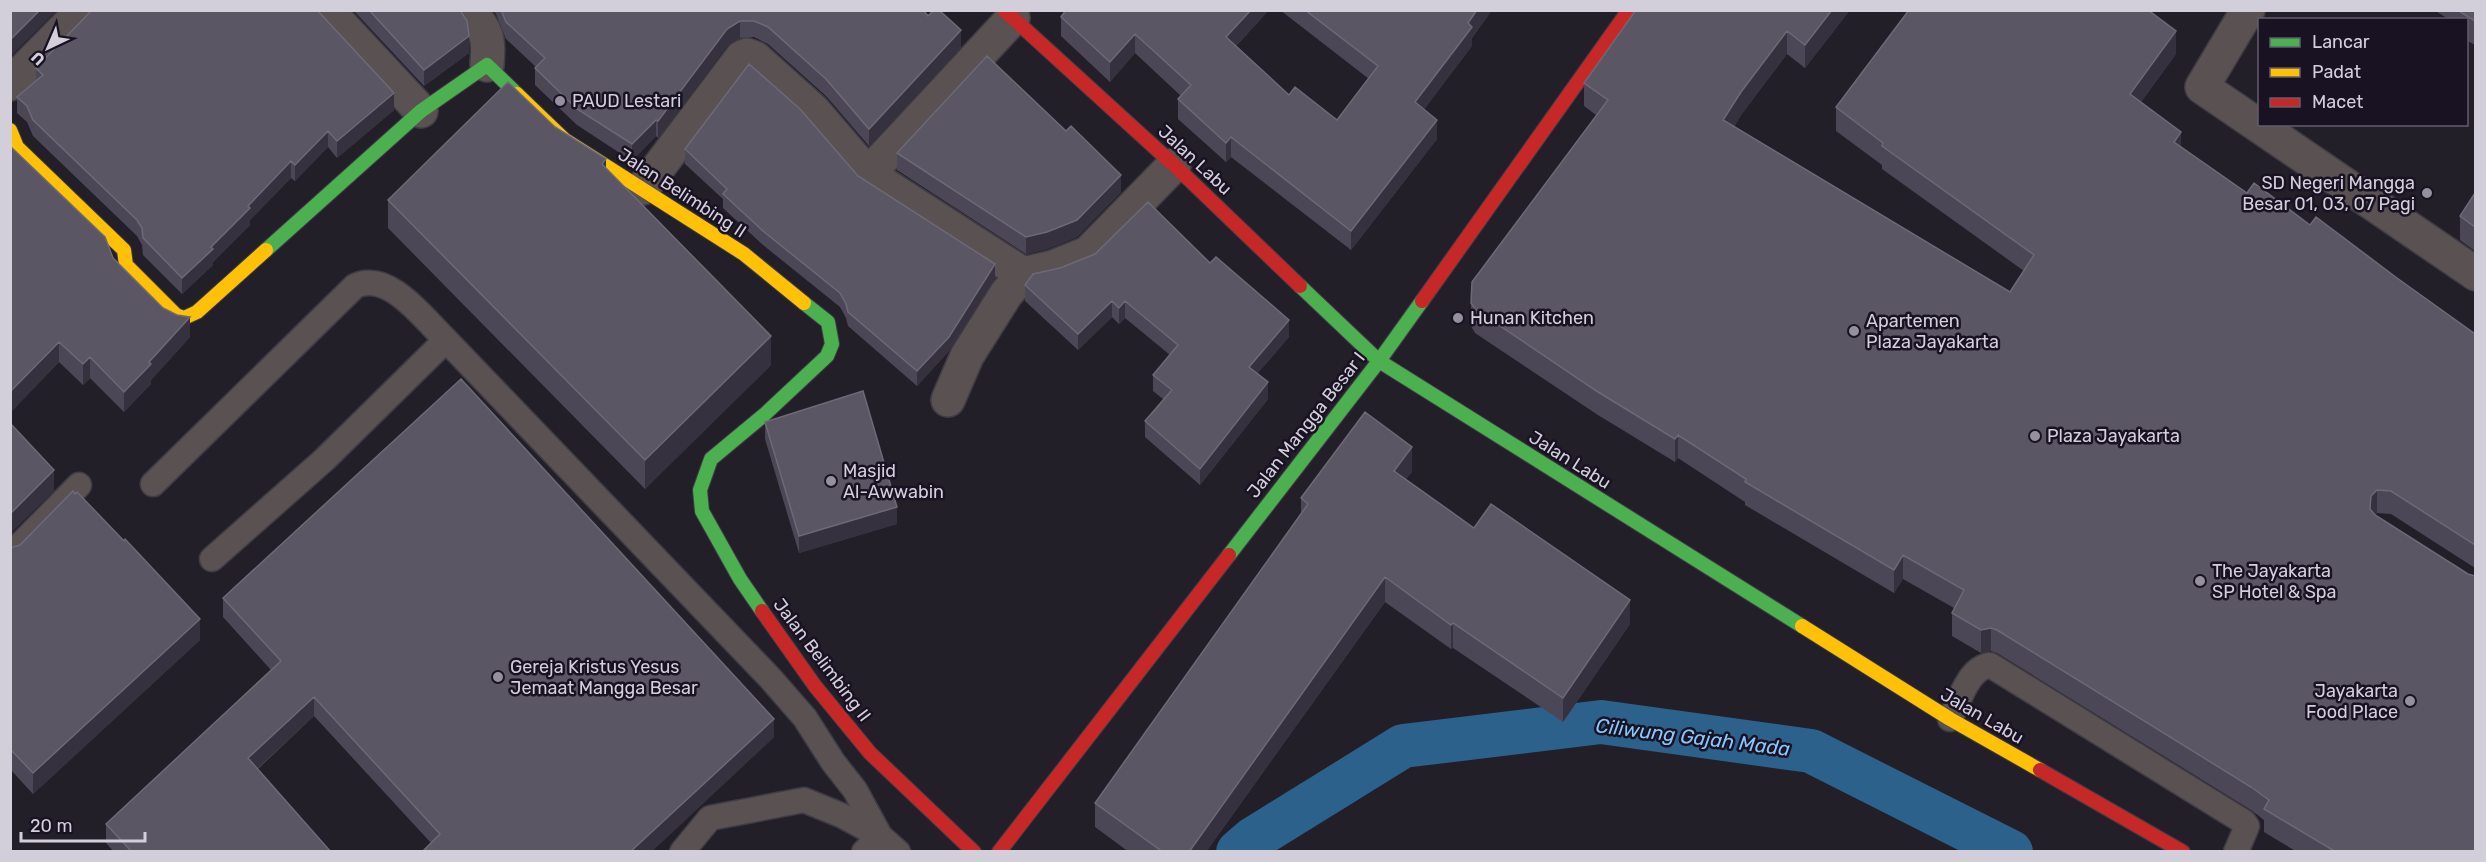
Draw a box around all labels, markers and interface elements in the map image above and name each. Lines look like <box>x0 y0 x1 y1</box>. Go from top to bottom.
north arrow <box>18 18 78 78</box>
legend <box>2258 18 2468 126</box>
text: Lancar <box>2312 31 2370 53</box>
text: U <box>27 48 49 69</box>
text: Padat <box>2312 61 2361 83</box>
place label: PAUD Lestari <box>572 90 681 112</box>
text: Macet <box>2312 91 2363 113</box>
marker: PAUD Lestari <box>553 94 567 108</box>
street label: Jalan Labu <box>1154 120 1236 200</box>
street label: Jalan Belimbing II <box>614 143 750 243</box>
place label: SD Negeri Mangga Besar 01, 03, 07 Pagi <box>2242 172 2415 215</box>
marker: SD Negeri Mangga Besar 01, 03, 07 Pagi <box>2420 186 2434 200</box>
place label: Hunan Kitchen <box>1470 307 1594 329</box>
place label: Apartemen Plaza Jayakarta <box>1866 310 1999 353</box>
marker: Hunan Kitchen <box>1451 311 1465 325</box>
marker: Apartemen Plaza Jayakarta <box>1847 324 1861 338</box>
street label: Jalan Mangga Besar I <box>1242 348 1370 502</box>
place label: Plaza Jayakarta <box>2047 425 2180 447</box>
street label: Jalan Labu <box>1525 426 1615 494</box>
marker: Plaza Jayakarta <box>2028 429 2042 443</box>
place label: Masjid Al-Awwabin <box>843 460 944 503</box>
marker: Masjid Al-Awwabin <box>824 474 838 488</box>
place label: The Jayakarta SP Hotel & Spa <box>2212 560 2337 603</box>
marker: The Jayakarta SP Hotel & Spa <box>2193 574 2207 588</box>
street label: Jalan Belimbing II <box>768 594 876 726</box>
place label: Gereja Kristus Yesus Jemaat Mangga Besar <box>510 656 698 699</box>
marker: Gereja Kristus Yesus Jemaat Mangga Besar <box>491 670 505 684</box>
place label: Jayakarta Food Place <box>2306 680 2398 723</box>
street label: Jalan Labu <box>1936 683 2028 749</box>
marker: Jayakarta Food Place <box>2403 694 2417 708</box>
water label: Ciliwung Gajah Mada <box>1594 713 1792 761</box>
scale bar <box>21 805 146 843</box>
text: 20 m <box>30 815 72 837</box>

